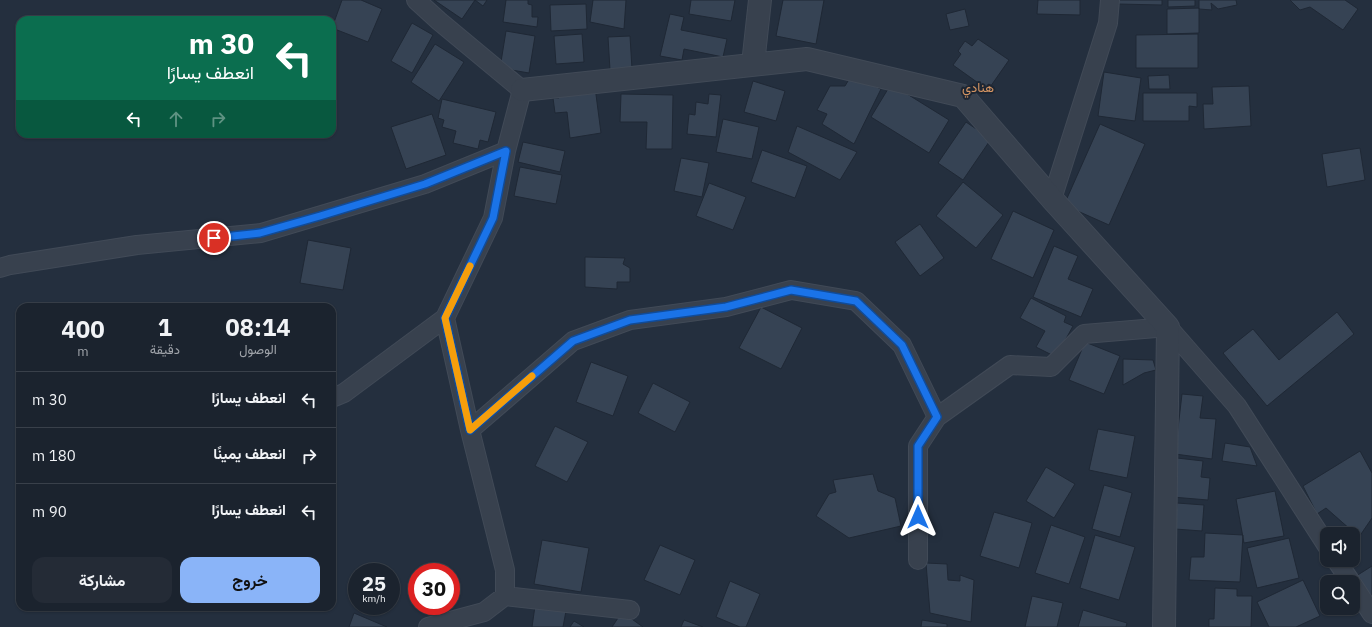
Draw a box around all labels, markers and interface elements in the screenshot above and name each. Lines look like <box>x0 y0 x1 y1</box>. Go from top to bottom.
text: 30 m <box>189 25 254 62</box>
icon: left <box>268 32 320 84</box>
text: انعطف يسارًا <box>167 61 254 84</box>
district label: هنادي <box>962 79 994 98</box>
icon: left <box>123 108 145 130</box>
icon: ahead <box>165 108 187 130</box>
icon: right <box>207 108 229 130</box>
pin <box>197 221 231 255</box>
icon: arrive <box>203 227 225 249</box>
text: 1 <box>158 311 172 343</box>
text: 08:14 <box>225 311 291 343</box>
text: 400 <box>61 313 105 345</box>
text: دقيقة <box>150 341 180 358</box>
text: الوصول <box>239 341 277 358</box>
text: m <box>77 343 89 360</box>
text: انعطف يسارًا <box>211 388 286 407</box>
icon: left <box>298 389 320 411</box>
text: 30 m <box>32 390 67 409</box>
text: انعطف يمينًا <box>213 444 286 463</box>
icon: right <box>298 445 320 467</box>
text: 180 m <box>32 446 76 465</box>
position arrow <box>897 496 939 538</box>
text: انعطف يسارًا <box>211 500 286 519</box>
icon: left <box>298 501 320 523</box>
text: 90 m <box>32 502 67 521</box>
map controls <box>1320 527 1360 615</box>
button: sound <box>1320 527 1360 567</box>
button: مشاركة <box>32 557 172 603</box>
button: خروج <box>180 557 320 603</box>
speed limit sign: 30 <box>408 563 460 615</box>
text: 25 <box>362 570 386 597</box>
button: search <box>1320 575 1360 615</box>
text: km/h <box>362 592 386 605</box>

